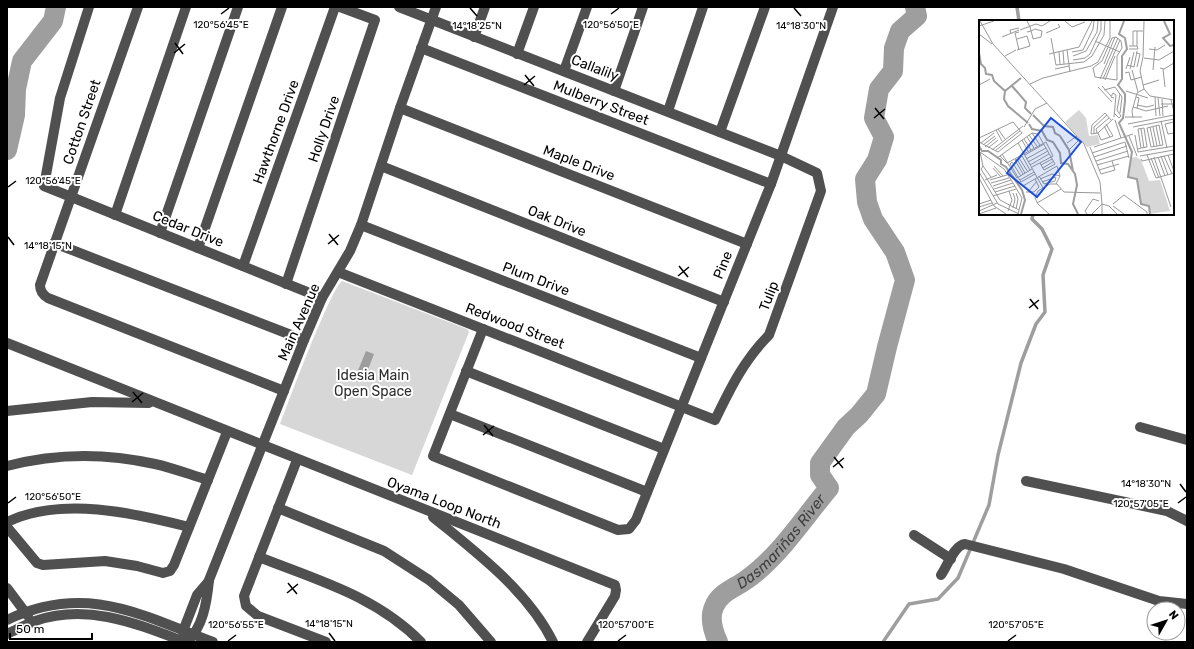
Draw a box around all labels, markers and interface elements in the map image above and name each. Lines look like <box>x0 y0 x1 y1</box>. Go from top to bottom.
text: 120°56'45"E <box>193 19 249 31</box>
text: 120°56'50"E <box>583 19 639 31</box>
text: 14°18'25"N <box>452 20 502 32</box>
text: 14°18'30"N <box>776 20 826 32</box>
inset map <box>979 20 1174 215</box>
street label: Callalily <box>569 51 621 85</box>
street label: Cotton Street <box>60 77 105 167</box>
street label: Hawthorne Drive <box>249 77 303 186</box>
street label: Mulberry Street <box>551 77 652 129</box>
street label: Holly Drive <box>305 93 343 165</box>
street label: Maple Drive <box>541 142 617 185</box>
text: 120°56'45"E <box>25 175 81 187</box>
street label: Oak Drive <box>525 202 589 240</box>
street label: Cedar Drive <box>150 207 226 251</box>
text: 14°18'15"N <box>24 240 72 252</box>
street label: Pine <box>710 248 736 281</box>
street label: Plum Drive <box>500 258 572 300</box>
street label: Tulip <box>756 279 782 313</box>
street label: Main Avenue <box>274 281 324 363</box>
street label: Redwood Street <box>463 299 567 353</box>
park label: Idesia Main Open Space <box>334 367 412 400</box>
street label: Oyama Loop North <box>385 473 503 533</box>
text: 14°18'30"N <box>1121 478 1171 490</box>
water label: Dasmariñas River <box>733 490 830 593</box>
text: 120°56'50"E <box>25 491 81 503</box>
text: 120°57'05"E <box>1113 498 1169 510</box>
north arrow <box>1146 601 1186 641</box>
text: N <box>1166 608 1181 622</box>
scale bar <box>10 615 92 641</box>
text: 14°18'15"N <box>305 618 353 630</box>
text: 120°56'55"E <box>208 619 264 631</box>
text: 120°57'00"E <box>598 619 654 631</box>
text: 120°57'05"E <box>988 619 1044 631</box>
text: 50 m <box>16 622 44 636</box>

